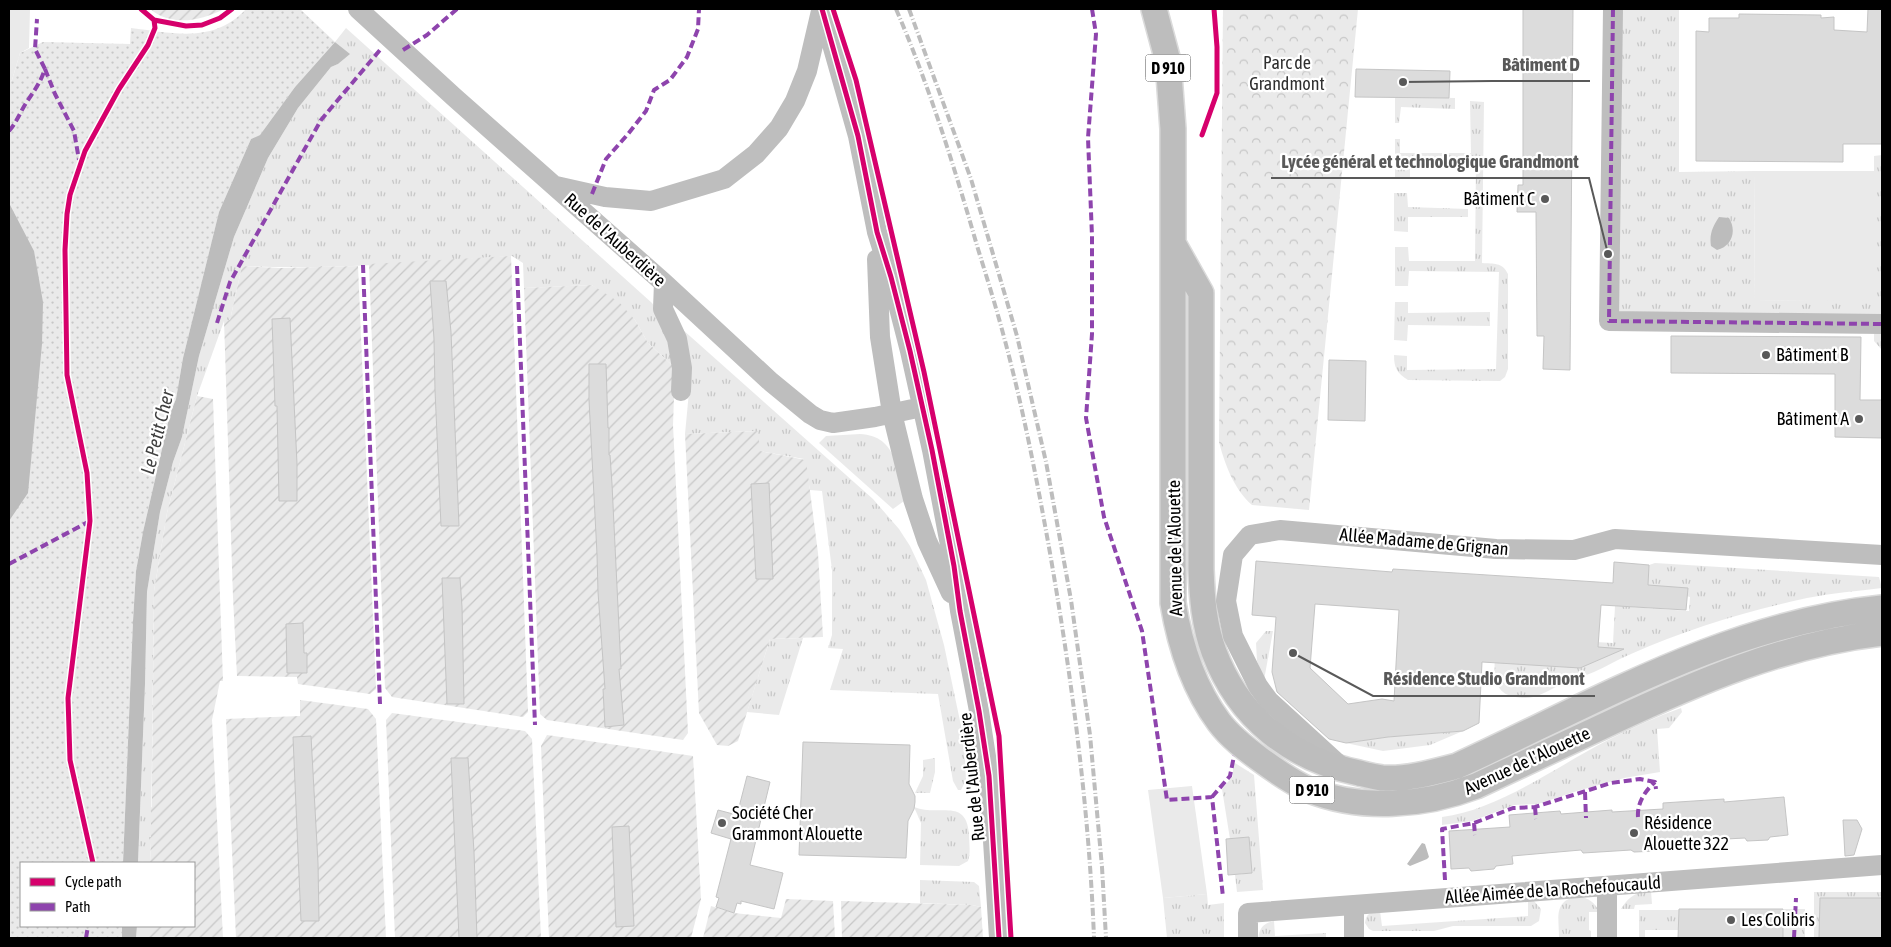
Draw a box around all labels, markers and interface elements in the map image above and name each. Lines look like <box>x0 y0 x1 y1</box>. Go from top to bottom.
callout: Bâtiment D <box>1492 47 1590 81</box>
park label: Parc de Grandmont <box>1249 52 1325 94</box>
text: Bâtiment D <box>1502 53 1580 75</box>
road number: D 910 <box>1146 54 1190 82</box>
callout: Lycée général et technologique Grandmont <box>1271 144 1589 178</box>
text: Lycée général et technologique Grandmont <box>1281 150 1579 172</box>
place label: Bâtiment C <box>1463 188 1535 209</box>
street label: Rue de l'Auberdière <box>560 189 670 291</box>
marker: Bâtiment C <box>1539 193 1551 205</box>
place label: Bâtiment B <box>1776 344 1849 365</box>
marker: Bâtiment B <box>1760 349 1772 361</box>
water label: Le Petit Cher <box>136 386 178 477</box>
place label: Bâtiment A <box>1776 408 1849 429</box>
marker: Bâtiment A <box>1853 413 1865 425</box>
street label: Avenue de l'Alouette <box>1163 480 1186 616</box>
street label: Allée Madame de Grignan <box>1339 524 1509 559</box>
callout: Résidence Studio Grandmont <box>1373 662 1595 696</box>
text: Résidence Studio Grandmont <box>1383 667 1585 689</box>
street label: Rue de l'Auberdière <box>954 712 989 842</box>
street label: Avenue de l'Alouette <box>1461 722 1593 799</box>
road number: D 910 <box>1290 776 1334 804</box>
place label: Société Cher Grammont Alouette <box>732 802 863 844</box>
place label: Résidence Alouette 322 <box>1644 812 1729 854</box>
marker: Société Cher Grammont Alouette <box>716 817 728 829</box>
marker: Résidence Alouette 322 <box>1628 827 1640 839</box>
legend <box>20 862 195 927</box>
street label: Allée Aimée de la Rochefoucauld <box>1444 871 1662 908</box>
text: Cycle path <box>65 873 122 890</box>
text: Path <box>65 898 91 915</box>
place label: Les Colibris <box>1741 909 1815 930</box>
marker: Les Colibris <box>1725 914 1737 926</box>

